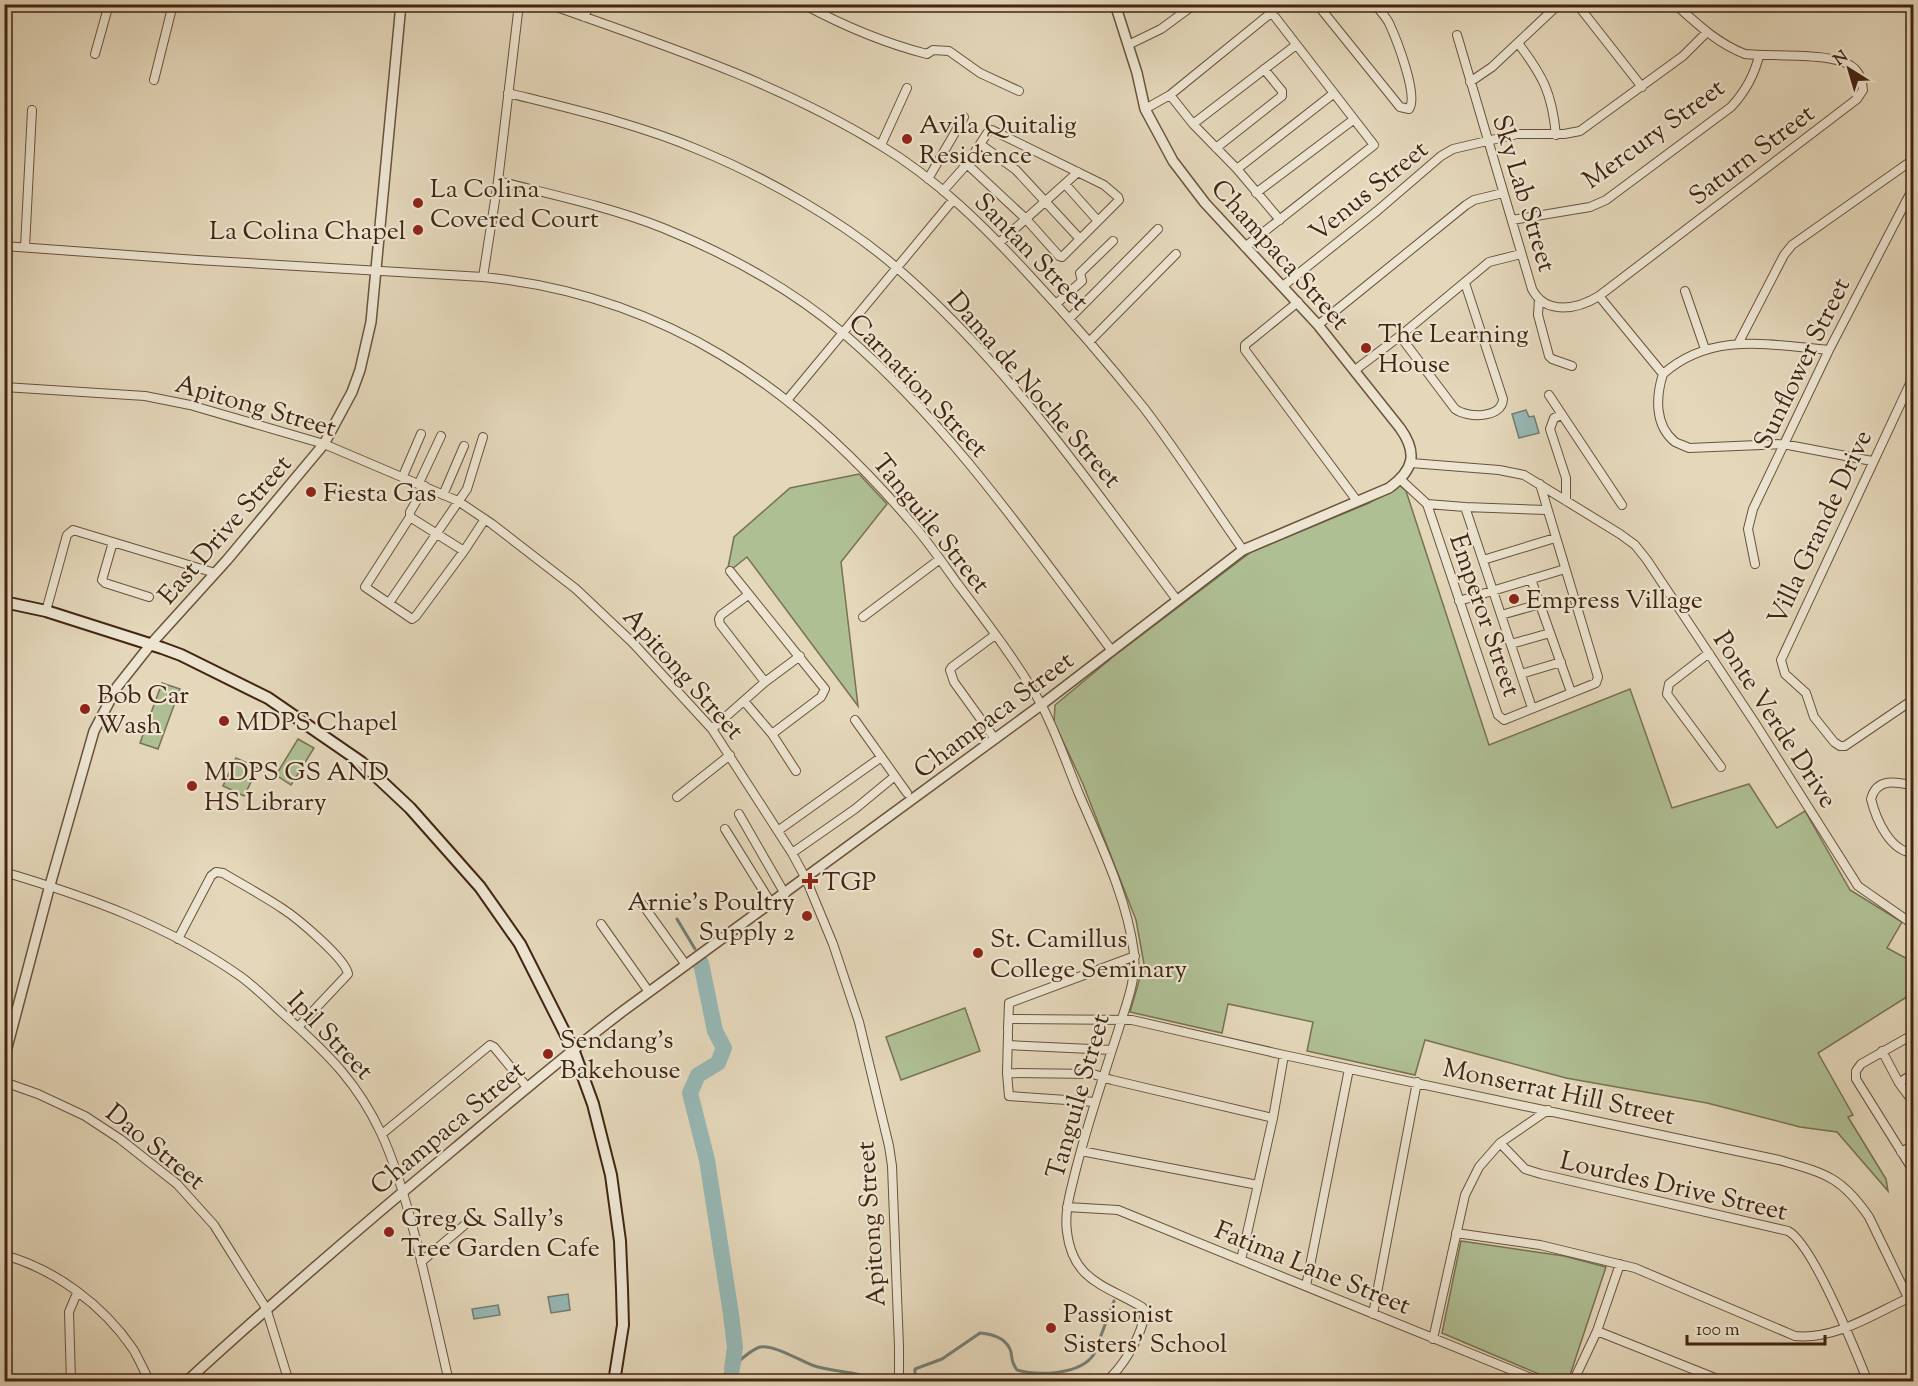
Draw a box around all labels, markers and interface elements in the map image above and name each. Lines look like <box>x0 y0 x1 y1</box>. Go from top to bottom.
north arrow <box>1819 39 1879 99</box>
text: N <box>1829 46 1854 72</box>
street label: Mercury Street <box>1576 71 1733 199</box>
street label: Saturn Street <box>1682 96 1823 216</box>
place label: Avila Quitalig Residence <box>919 108 1077 175</box>
street label: Sky Lab Street <box>1481 111 1564 277</box>
marker: Avila Quitalig Residence <box>900 132 914 146</box>
street label: Venus Street <box>1302 132 1437 251</box>
place label: La Colina Covered Court <box>430 172 599 239</box>
street label: Champaca Street <box>1201 172 1357 339</box>
street label: Santan Street <box>964 185 1096 320</box>
marker: La Colina Covered Court <box>411 196 425 210</box>
place label: La Colina Chapel <box>209 214 406 251</box>
marker: La Colina Chapel <box>411 223 425 237</box>
street label: Sunflower Street <box>1746 272 1861 456</box>
street label: Dama de Noche Street <box>937 284 1129 497</box>
street label: Carnation Street <box>839 306 996 467</box>
place label: The Learning House <box>1378 317 1529 384</box>
marker: The Learning House <box>1359 341 1373 355</box>
street label: Apitong Street <box>170 367 340 448</box>
street label: Villa Grande Drive <box>1760 424 1883 632</box>
street label: Tanguile Street <box>862 447 998 602</box>
street label: East Drive Street <box>150 448 301 614</box>
place label: Fiesta Gas <box>323 476 437 513</box>
marker: Fiesta Gas <box>304 485 318 499</box>
street label: Emperor Street <box>1438 529 1529 702</box>
place label: Empress Village <box>1526 583 1703 620</box>
marker: Empress Village <box>1507 592 1521 606</box>
street label: Apitong Street <box>613 601 752 749</box>
street label: Ponte Verde Drive <box>1703 625 1845 816</box>
street label: Champaca Street <box>907 643 1082 789</box>
place label: Bob Car Wash <box>97 678 189 745</box>
marker: Bob Car Wash <box>78 702 92 716</box>
place label: MDPS Chapel <box>236 705 398 742</box>
marker: MDPS Chapel <box>217 714 231 728</box>
place label: MDPS GS AND HS Library <box>204 755 389 822</box>
marker: MDPS GS AND HS Library <box>185 779 199 793</box>
place label: TGP <box>822 865 876 902</box>
marker: TGP <box>803 874 817 888</box>
place label: Arnie's Poultry Supply 2 <box>627 885 795 952</box>
marker: Arnie's Poultry Supply 2 <box>800 909 814 923</box>
place label: St. Camillus College Seminary <box>990 922 1187 989</box>
marker: St. Camillus College Seminary <box>971 946 985 960</box>
street label: Ipil Street <box>278 984 381 1089</box>
street label: Tanguile Street <box>1038 1010 1121 1183</box>
place label: Sendang's Bakehouse <box>560 1023 681 1090</box>
marker: Sendang's Bakehouse <box>541 1047 555 1061</box>
street label: Monserrat Hill Street <box>1439 1051 1678 1136</box>
street label: Champaca Street <box>363 1053 534 1205</box>
street label: Dao Street <box>97 1096 212 1200</box>
street label: Apitong Street <box>848 1140 897 1308</box>
street label: Lourdes Drive Street <box>1556 1143 1791 1232</box>
place label: Greg & Sally's Tree Garden Cafe <box>401 1201 600 1268</box>
street label: Fatima Lane Street <box>1208 1213 1416 1326</box>
marker: Greg & Sally's Tree Garden Cafe <box>382 1225 396 1239</box>
place label: Passionist Sisters' School <box>1063 1297 1227 1364</box>
scale bar <box>1687 1308 1825 1346</box>
text: 100 m <box>1696 1318 1740 1344</box>
marker: Passionist Sisters' School <box>1044 1321 1058 1335</box>

